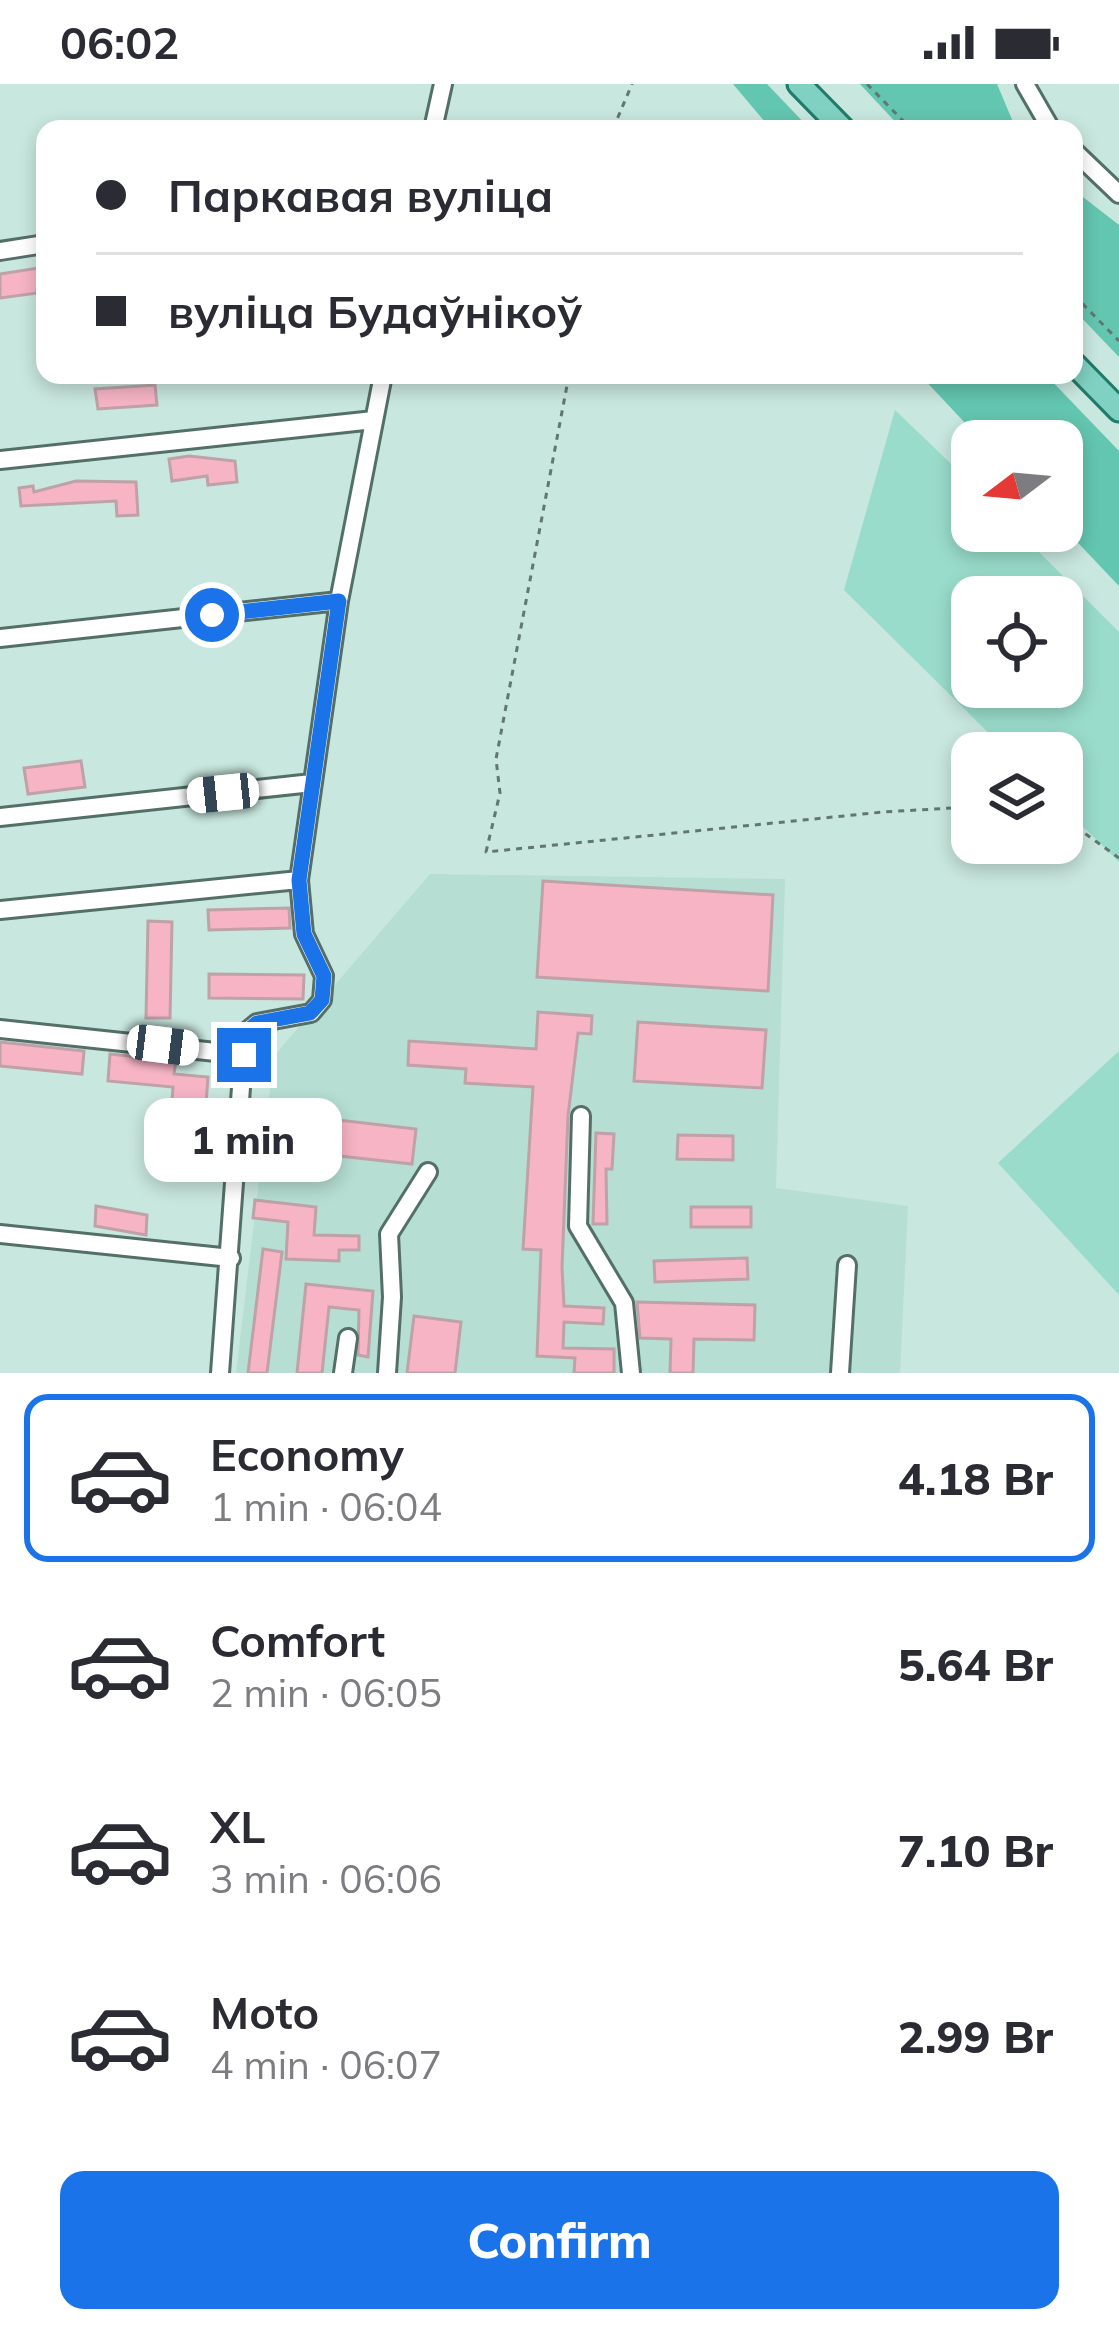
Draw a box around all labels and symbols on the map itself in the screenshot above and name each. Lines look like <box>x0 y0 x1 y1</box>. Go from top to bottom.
north arrow <box>951 420 1083 552</box>
route start <box>185 588 239 642</box>
car <box>185 771 261 815</box>
car <box>125 1023 201 1067</box>
route end <box>217 1028 271 1082</box>
callout: 1 min <box>145 1097 343 1181</box>

